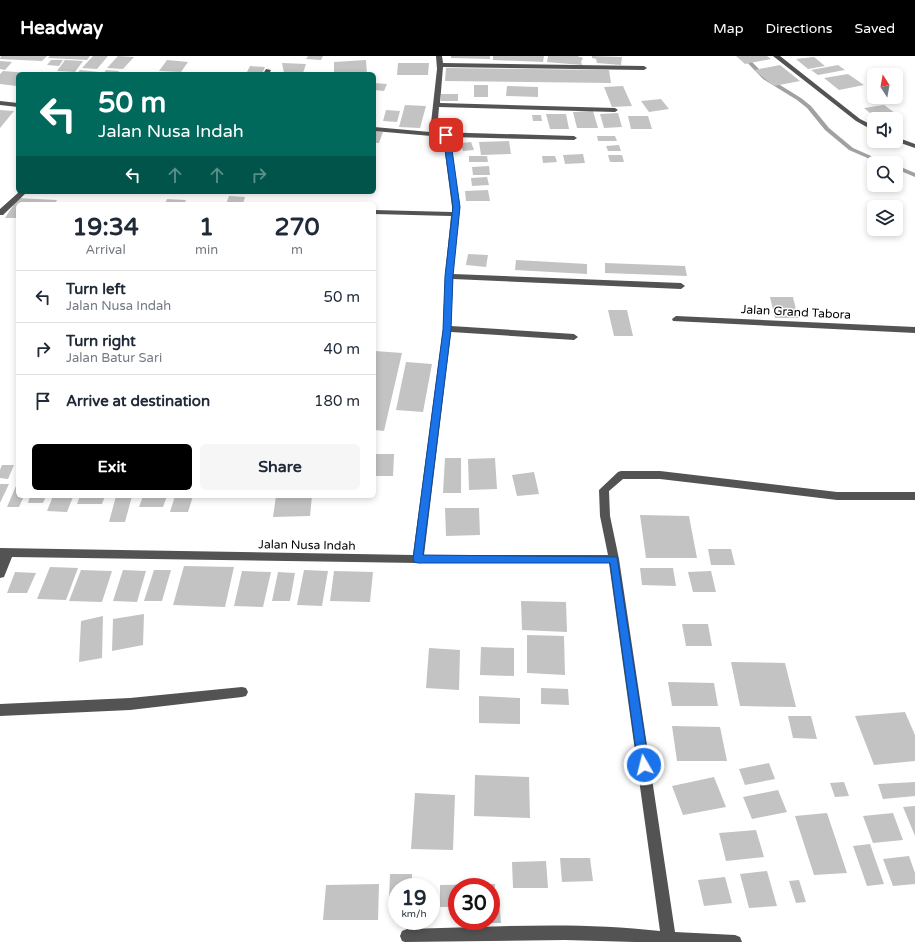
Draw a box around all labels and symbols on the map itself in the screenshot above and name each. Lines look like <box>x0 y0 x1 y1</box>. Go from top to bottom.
north arrow <box>867 68 903 104</box>
pin <box>429 118 463 152</box>
street label: Jalan Grand Tabora <box>741 302 851 322</box>
street label: Jalan Nusa Indah <box>258 537 356 553</box>
position arrow <box>623 744 665 786</box>
speed limit sign: 30 <box>448 878 500 930</box>

